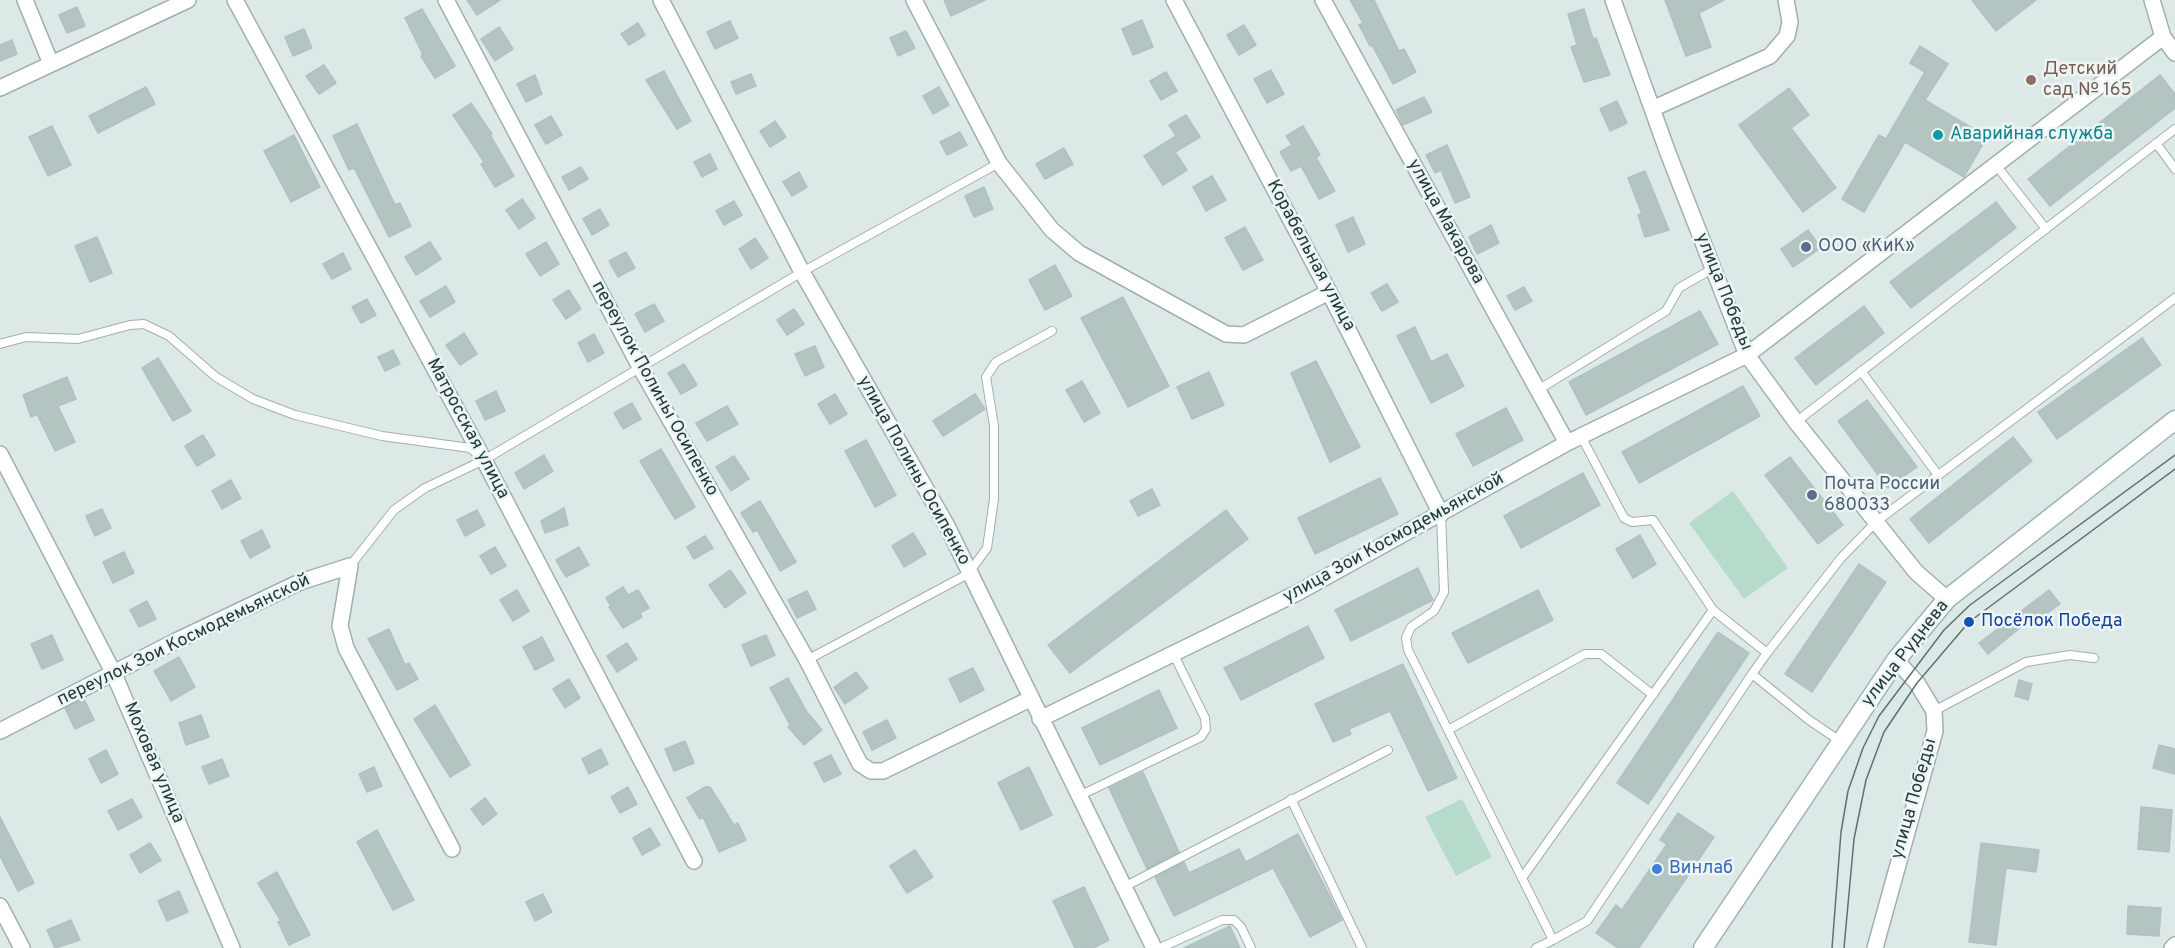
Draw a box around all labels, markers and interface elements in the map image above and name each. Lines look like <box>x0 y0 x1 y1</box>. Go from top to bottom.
place label: Детский сад № 165 <box>2043 59 2132 101</box>
marker: Детский сад № 165 <box>2024 73 2038 87</box>
place label: Аварийная служба <box>1950 124 2113 146</box>
marker: Аварийная служба <box>1931 128 1945 142</box>
street label: улица Макарова <box>1402 156 1488 288</box>
street label: Корабельная улица <box>1261 177 1359 335</box>
street label: улица Победы <box>1690 230 1756 354</box>
place label: ООО «КиК» <box>1818 236 1915 258</box>
marker: ООО «КиК» <box>1799 240 1813 254</box>
street label: переулок Полины Осипенко <box>586 278 722 500</box>
street label: Матросская улица <box>421 355 513 503</box>
street label: улица Полины Осипенко <box>852 373 974 569</box>
street label: улица Зои Космодемьянской <box>1280 469 1508 609</box>
place label: Почта России 680033 <box>1824 474 1940 516</box>
marker: Почта России 680033 <box>1805 488 1819 502</box>
street label: переулок Зои Космодемьянской <box>54 570 314 712</box>
street label: улица Руднева <box>1858 596 1954 712</box>
place label: Посёлок Победа <box>1981 611 2122 633</box>
marker: Посёлок Победа <box>1962 615 1976 629</box>
street label: Моховая улица <box>118 699 188 827</box>
street label: улица Победы <box>1887 736 1943 862</box>
place label: Винлаб <box>1669 858 1733 880</box>
marker: Винлаб <box>1650 862 1664 876</box>

